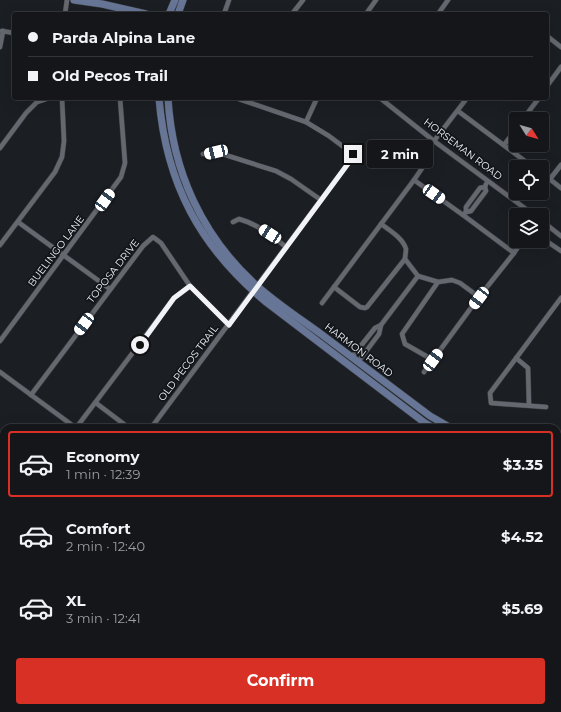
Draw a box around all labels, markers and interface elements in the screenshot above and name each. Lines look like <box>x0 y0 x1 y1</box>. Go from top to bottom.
text: Parda Alpina Lane <box>52 28 195 47</box>
text: Old Pecos Trail <box>52 66 168 85</box>
north arrow <box>509 112 549 152</box>
map controls <box>509 112 549 248</box>
street label: HORSEMAN ROAD <box>421 115 505 183</box>
callout: 2 min <box>367 140 433 168</box>
car <box>203 143 229 161</box>
route end <box>344 145 362 163</box>
text: 2 min <box>381 146 419 162</box>
button: locate <box>509 160 549 200</box>
car <box>421 182 447 206</box>
car <box>93 187 117 213</box>
button: layers <box>509 208 549 248</box>
street label: BUELINGO LANE <box>25 213 87 289</box>
car <box>257 222 283 246</box>
street label: TOPOSA DRIVE <box>84 236 142 306</box>
car <box>467 285 491 311</box>
car <box>72 311 96 337</box>
street label: HARMON ROAD <box>322 320 396 380</box>
street label: OLD PECOS TRAIL <box>155 322 221 404</box>
route start <box>131 336 149 354</box>
car <box>421 347 445 373</box>
icon: car <box>18 446 54 482</box>
text: Economy <box>66 447 139 466</box>
text: $3.35 <box>503 455 543 474</box>
text: 1 min · 12:39 <box>66 466 140 482</box>
icon: car <box>18 518 54 554</box>
text: Comfort <box>66 519 131 538</box>
text: $4.52 <box>501 527 543 546</box>
text: 2 min · 12:40 <box>66 538 145 554</box>
icon: car <box>18 590 54 626</box>
text: XL <box>66 591 85 610</box>
text: $5.69 <box>502 599 543 618</box>
text: 3 min · 12:41 <box>66 610 141 626</box>
button: Confirm <box>16 658 545 704</box>

